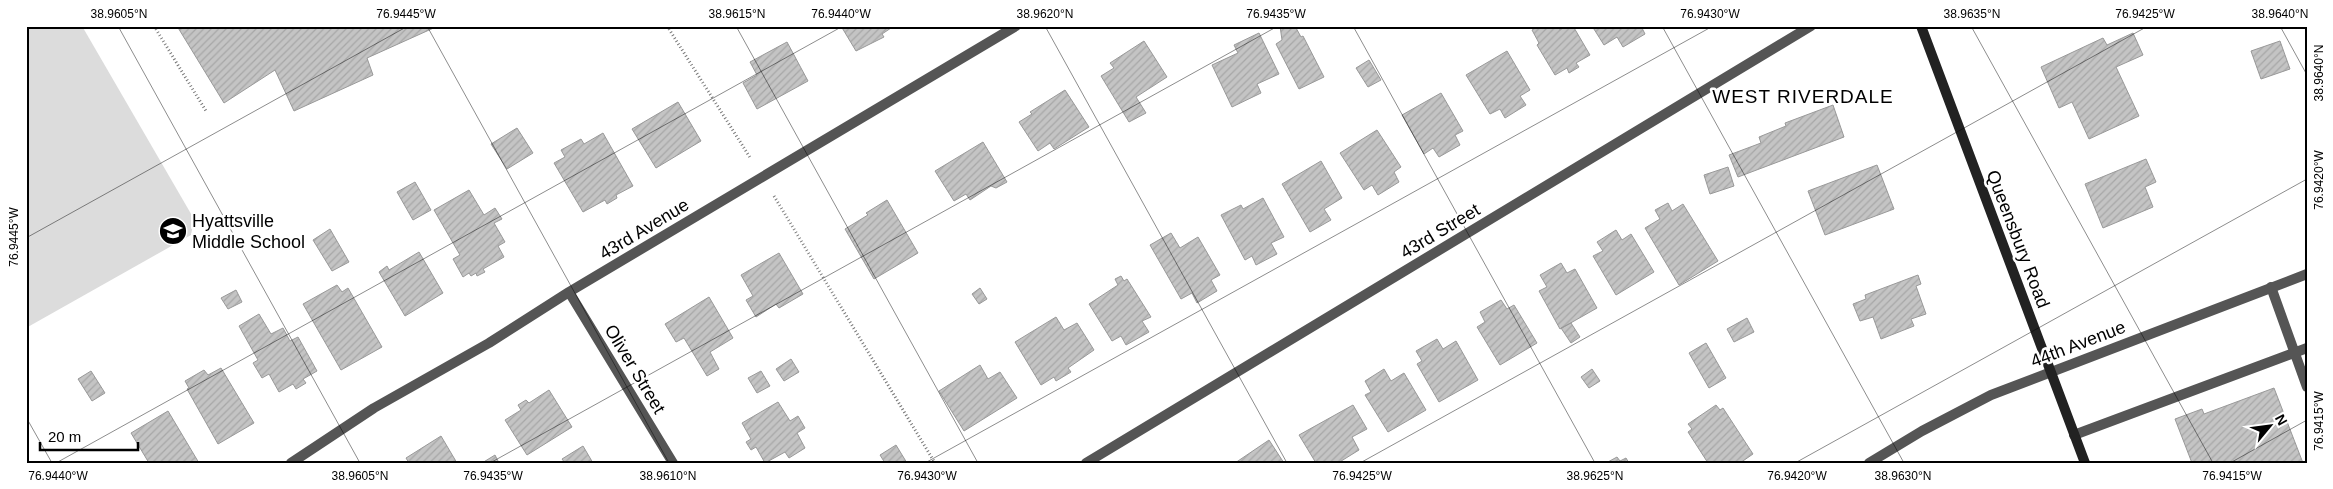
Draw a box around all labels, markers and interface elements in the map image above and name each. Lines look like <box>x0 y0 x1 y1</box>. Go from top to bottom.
text: 38.9605°N <box>91 7 147 21</box>
text: 76.9445°W <box>376 7 436 21</box>
text: 38.9615°N <box>709 7 765 21</box>
text: 76.9440°W <box>811 7 871 21</box>
text: 38.9620°N <box>1017 7 1073 21</box>
text: 76.9435°W <box>1246 7 1306 21</box>
text: 76.9430°W <box>1680 7 1740 21</box>
text: 38.9635°N <box>1944 7 2000 21</box>
text: 76.9425°W <box>2115 7 2175 21</box>
text: 38.9640°N <box>2252 7 2308 21</box>
text: 38.9640°N <box>2312 45 2326 101</box>
district label: WEST RIVERDALE <box>1712 86 1894 107</box>
text: 76.9420°W <box>2312 150 2326 210</box>
street label: Queensbury Road <box>1982 167 2054 311</box>
street label: 43rd Avenue <box>596 194 692 264</box>
street label: 43rd Street <box>1397 199 1483 263</box>
text: 76.9445°W <box>7 207 21 267</box>
place label: Hyattsville Middle School <box>192 211 305 252</box>
school or university icon: Hyattsville Middle School <box>158 216 188 246</box>
street label: 44th Avenue <box>2028 317 2128 371</box>
street label: Oliver Street <box>601 321 669 417</box>
text: 76.9415°W <box>2312 391 2326 451</box>
north arrow <box>2246 402 2296 452</box>
text: N <box>2272 411 2291 428</box>
scale bar <box>40 419 138 451</box>
text: 20 m <box>48 428 81 445</box>
text: 76.9440°W <box>28 469 88 483</box>
text: 38.9605°N <box>332 469 388 483</box>
text: 76.9435°W <box>463 469 523 483</box>
text: 38.9610°N <box>640 469 696 483</box>
text: 76.9430°W <box>897 469 957 483</box>
text: 76.9425°W <box>1332 469 1392 483</box>
text: 38.9625°N <box>1567 469 1623 483</box>
text: 76.9420°W <box>1767 469 1827 483</box>
text: 38.9630°N <box>1875 469 1931 483</box>
text: 76.9415°W <box>2202 469 2262 483</box>

